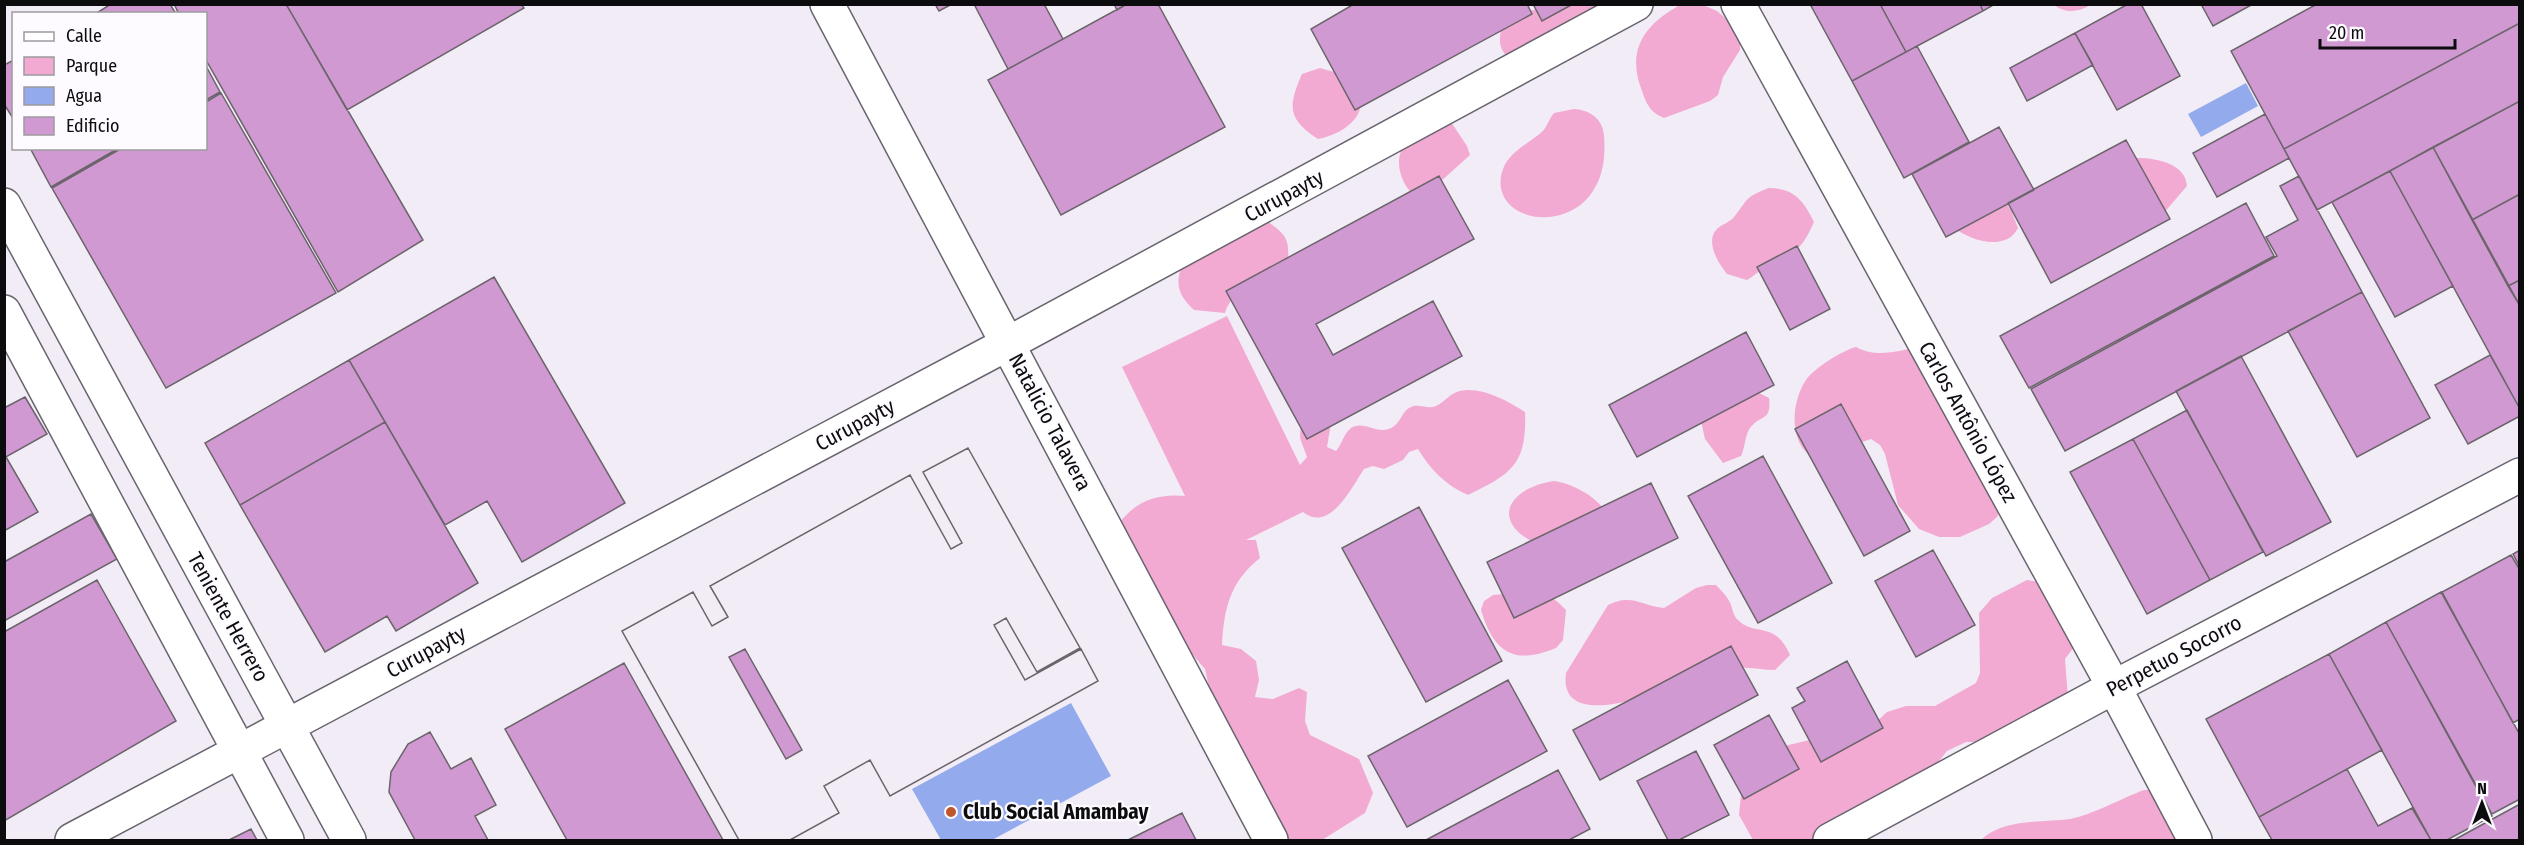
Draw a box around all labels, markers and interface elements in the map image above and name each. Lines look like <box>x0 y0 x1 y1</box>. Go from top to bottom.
legend <box>12 12 207 150</box>
scale bar <box>2320 12 2455 50</box>
text: 20 m <box>2329 22 2364 44</box>
text: Calle <box>66 25 102 47</box>
text: Parque <box>66 55 117 77</box>
text: Agua <box>66 85 102 107</box>
text: Edificio <box>66 115 119 137</box>
street label: Curupayty <box>1240 164 1329 228</box>
street label: Carlos Antônio López <box>1913 337 2023 507</box>
street label: Natalicio Talavera <box>1003 349 1097 495</box>
street label: Curupayty <box>811 393 900 457</box>
street label: Teniente Herrero <box>182 548 274 686</box>
street label: Perpetuo Socorro <box>2102 609 2246 703</box>
street label: Curupayty <box>382 620 471 684</box>
north arrow <box>2452 773 2512 833</box>
text: N <box>2477 779 2487 798</box>
place label: Club Social Amambay <box>963 799 1149 825</box>
marker: Club Social Amambay <box>944 805 958 819</box>

